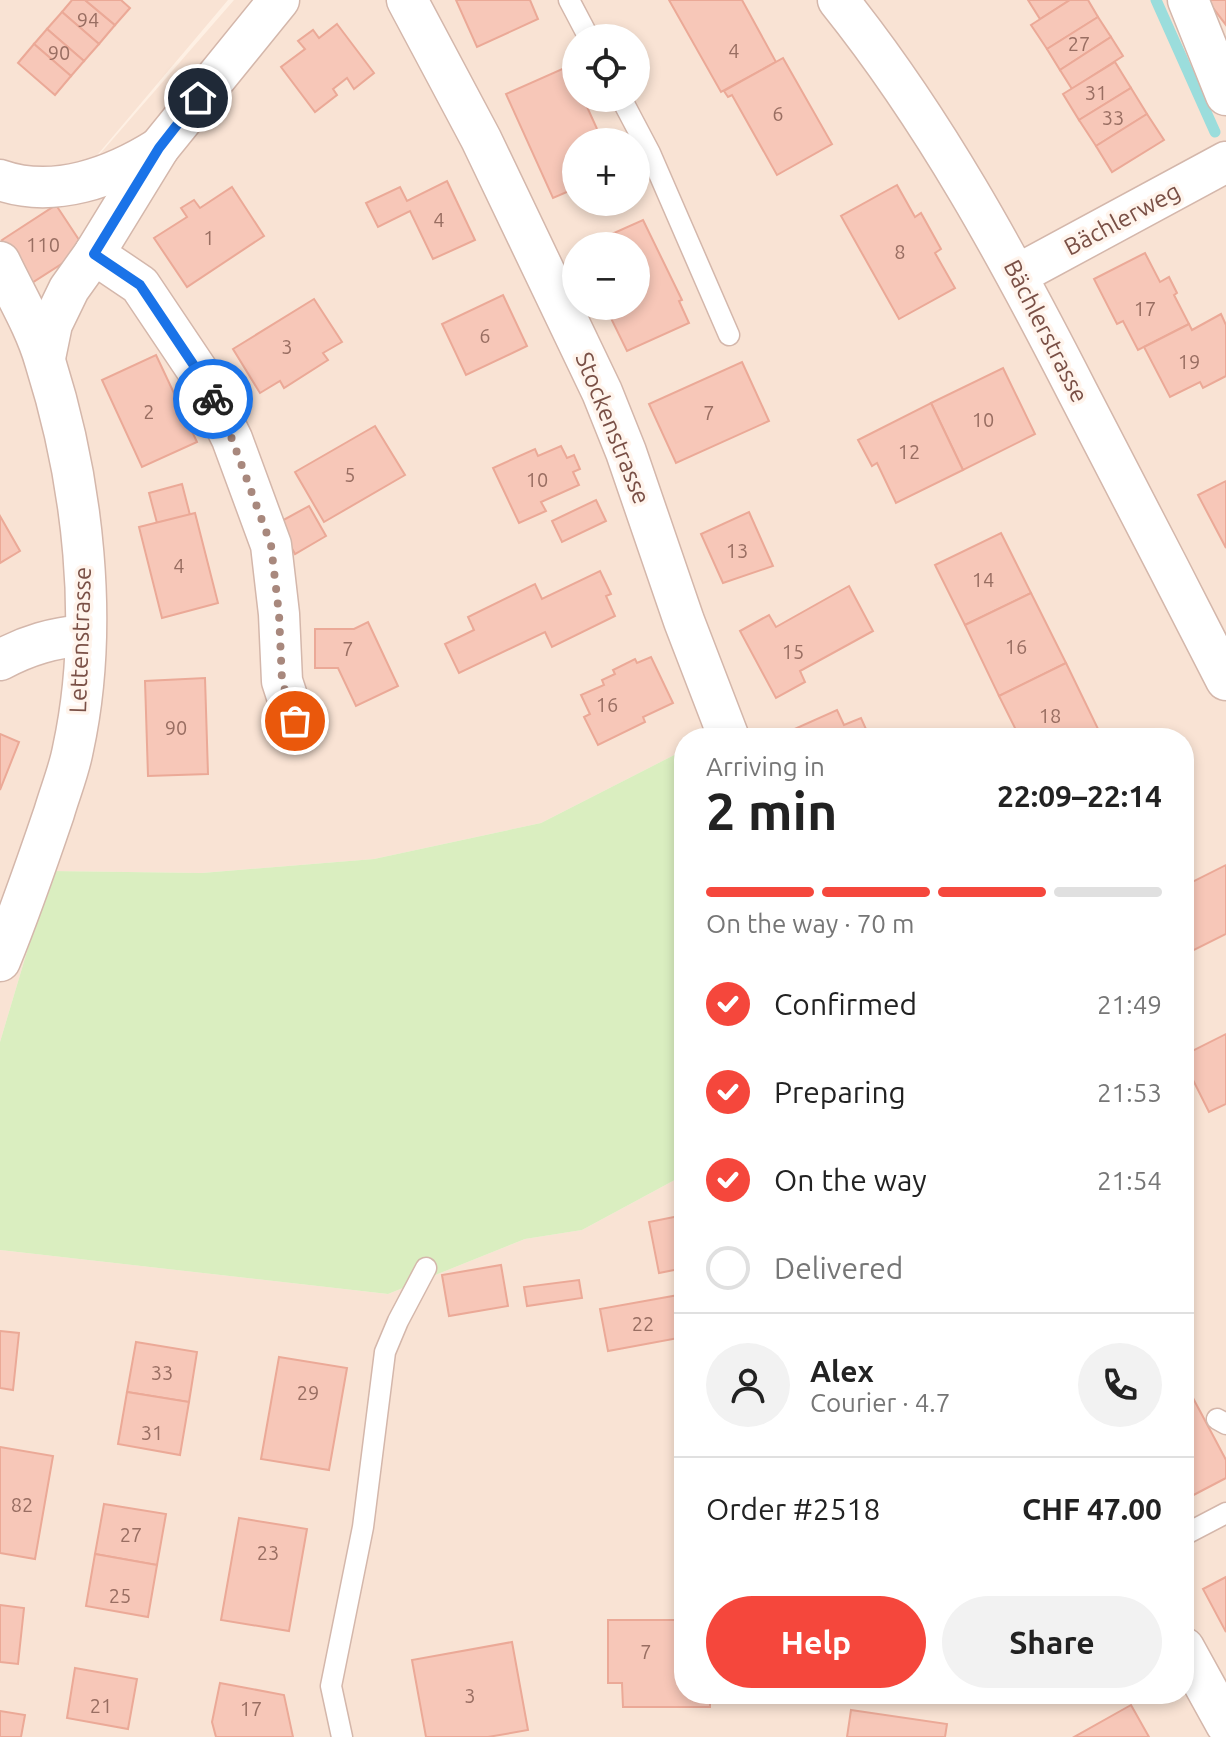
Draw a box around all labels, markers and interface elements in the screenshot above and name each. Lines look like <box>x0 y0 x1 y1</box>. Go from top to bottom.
house number: 94 <box>77 8 99 31</box>
map controls <box>562 24 650 320</box>
button: locate <box>562 24 650 112</box>
house number: 27 <box>1068 32 1090 55</box>
house number: 4 <box>728 39 740 62</box>
house number: 90 <box>48 41 70 64</box>
pin <box>164 64 232 132</box>
icon: home <box>176 76 220 120</box>
house number: 31 <box>1085 81 1107 104</box>
house number: 6 <box>772 102 784 125</box>
house number: 33 <box>1102 106 1124 129</box>
button: + <box>562 128 650 216</box>
street label: Bächlerweg <box>1060 177 1184 261</box>
house number: 4 <box>433 208 445 231</box>
house number: 1 <box>203 226 215 249</box>
button: − <box>562 232 650 320</box>
house number: 110 <box>26 233 60 256</box>
house number: 8 <box>894 240 906 263</box>
street label: Bächlerstrasse <box>998 255 1094 407</box>
house number: 17 <box>1134 297 1156 320</box>
house number: 6 <box>479 324 491 347</box>
house number: 3 <box>281 335 293 358</box>
street label: Stockenstrasse <box>570 348 656 508</box>
house number: 19 <box>1178 350 1200 373</box>
courier <box>173 359 253 439</box>
icon: bike <box>191 377 235 421</box>
house number: 2 <box>143 400 155 423</box>
house number: 7 <box>703 401 715 424</box>
house number: 10 <box>972 408 994 431</box>
house number: 12 <box>898 440 920 463</box>
house number: 5 <box>344 463 356 486</box>
house number: 10 <box>526 468 548 491</box>
house number: 13 <box>726 539 748 562</box>
house number: 4 <box>173 554 185 577</box>
street label: Lettenstrasse <box>64 566 96 714</box>
house number: 14 <box>972 568 994 591</box>
house number: 16 <box>1005 635 1027 658</box>
house number: 7 <box>342 637 354 660</box>
house number: 15 <box>782 640 804 663</box>
pin <box>261 687 329 755</box>
house number: 16 <box>596 693 618 716</box>
icon: bag <box>273 699 317 743</box>
house number: 18 <box>1039 704 1061 727</box>
house number: 90 <box>165 716 187 739</box>
text: Arriving in <box>706 752 825 781</box>
text: 22:09–22:14 <box>997 779 1162 813</box>
text: 2 min <box>706 782 837 840</box>
text: On the way · 70 m <box>706 909 914 938</box>
icon: check <box>706 982 750 1026</box>
text: Confirmed <box>774 987 917 1021</box>
text: 21:49 <box>1097 990 1162 1019</box>
icon: check <box>706 1070 750 1114</box>
text: Preparing <box>774 1075 906 1109</box>
text: 21:53 <box>1097 1078 1162 1107</box>
icon: check <box>706 1158 750 1202</box>
text: On the way <box>774 1163 927 1197</box>
text: 21:54 <box>1097 1166 1162 1195</box>
text: Delivered <box>774 1251 903 1285</box>
house number: 22 <box>632 1312 654 1335</box>
button: person <box>706 1343 790 1427</box>
button: phone <box>1078 1343 1162 1427</box>
text: Alex <box>810 1354 874 1388</box>
house number: 33 <box>151 1361 173 1384</box>
house number: 29 <box>297 1381 319 1404</box>
text: Courier · 4.7 <box>810 1388 950 1417</box>
house number: 31 <box>141 1421 163 1444</box>
text: Order #2518 <box>706 1492 880 1526</box>
text: CHF 47.00 <box>1022 1492 1162 1526</box>
house number: 82 <box>11 1493 33 1516</box>
house number: 27 <box>120 1523 142 1546</box>
house number: 23 <box>257 1541 279 1564</box>
house number: 25 <box>109 1584 131 1607</box>
button: Help <box>706 1596 926 1688</box>
button: Share <box>942 1596 1162 1688</box>
house number: 7 <box>640 1640 652 1663</box>
house number: 3 <box>464 1684 476 1707</box>
house number: 21 <box>90 1694 112 1717</box>
house number: 17 <box>240 1697 262 1720</box>

